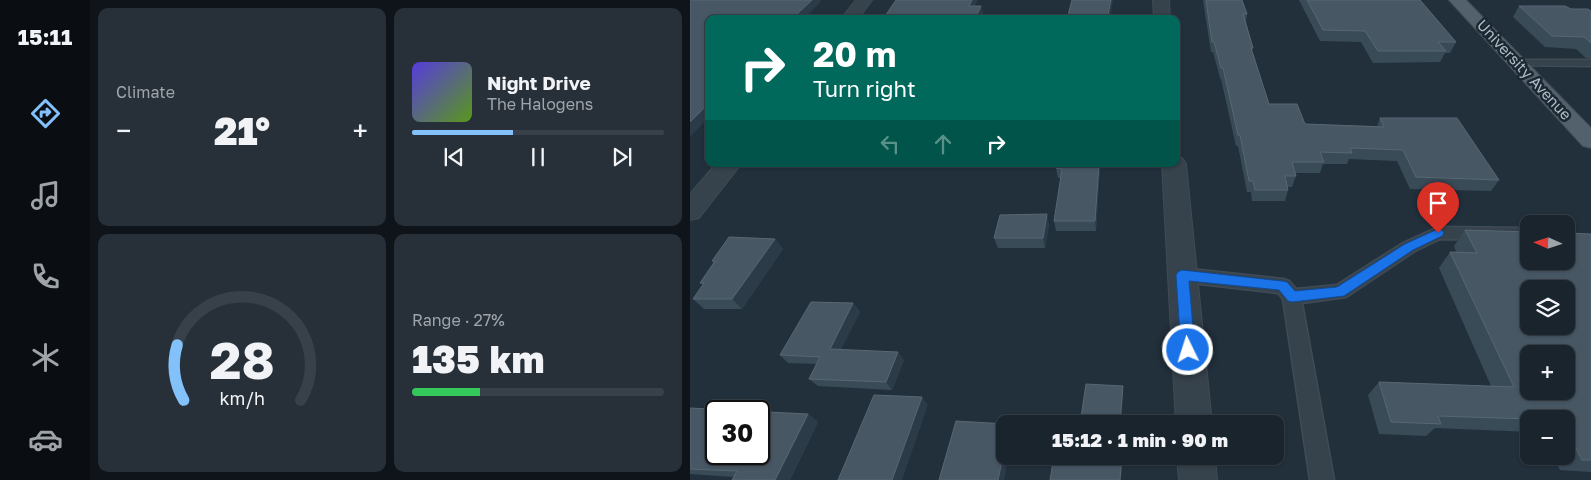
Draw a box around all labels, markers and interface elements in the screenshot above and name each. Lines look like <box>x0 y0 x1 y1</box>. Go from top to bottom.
street label: University Avenue <box>1474 16 1576 123</box>
text: 15:11 <box>18 23 72 50</box>
text: 20 m <box>813 33 896 75</box>
icon: right <box>730 35 795 100</box>
text: Night Drive <box>487 71 591 94</box>
text: Turn right <box>813 75 916 102</box>
text: Climate <box>116 82 175 102</box>
text: The Halogens <box>487 94 593 114</box>
icon: directions <box>28 96 63 131</box>
text: 21° <box>214 108 270 153</box>
text: − <box>116 114 131 147</box>
text: + <box>353 114 368 147</box>
icon: left <box>876 130 904 158</box>
icon: ahead <box>929 130 957 158</box>
icon: right <box>982 130 1010 158</box>
icon: previous <box>440 143 468 171</box>
icon: pause <box>524 143 552 171</box>
icon: next <box>608 143 636 171</box>
icon: music <box>28 178 63 213</box>
pin <box>1417 182 1459 233</box>
icon: arrive <box>1424 189 1452 217</box>
north arrow <box>1520 215 1575 270</box>
map controls <box>1520 215 1575 465</box>
icon: phone <box>28 259 63 294</box>
button: layers <box>1520 280 1575 335</box>
text: Range · 27% <box>412 310 505 330</box>
position arrow <box>1161 323 1213 375</box>
text: 28 <box>209 328 275 390</box>
text: 135 km <box>412 336 544 381</box>
icon: climate <box>28 340 63 375</box>
button: + <box>1520 345 1575 400</box>
text: km/h <box>219 387 265 409</box>
speed limit sign: 30 <box>705 400 770 465</box>
button: − <box>1520 410 1575 465</box>
icon: car <box>28 422 63 457</box>
text: 15:12 · 1 min · 90 m <box>1052 428 1228 451</box>

